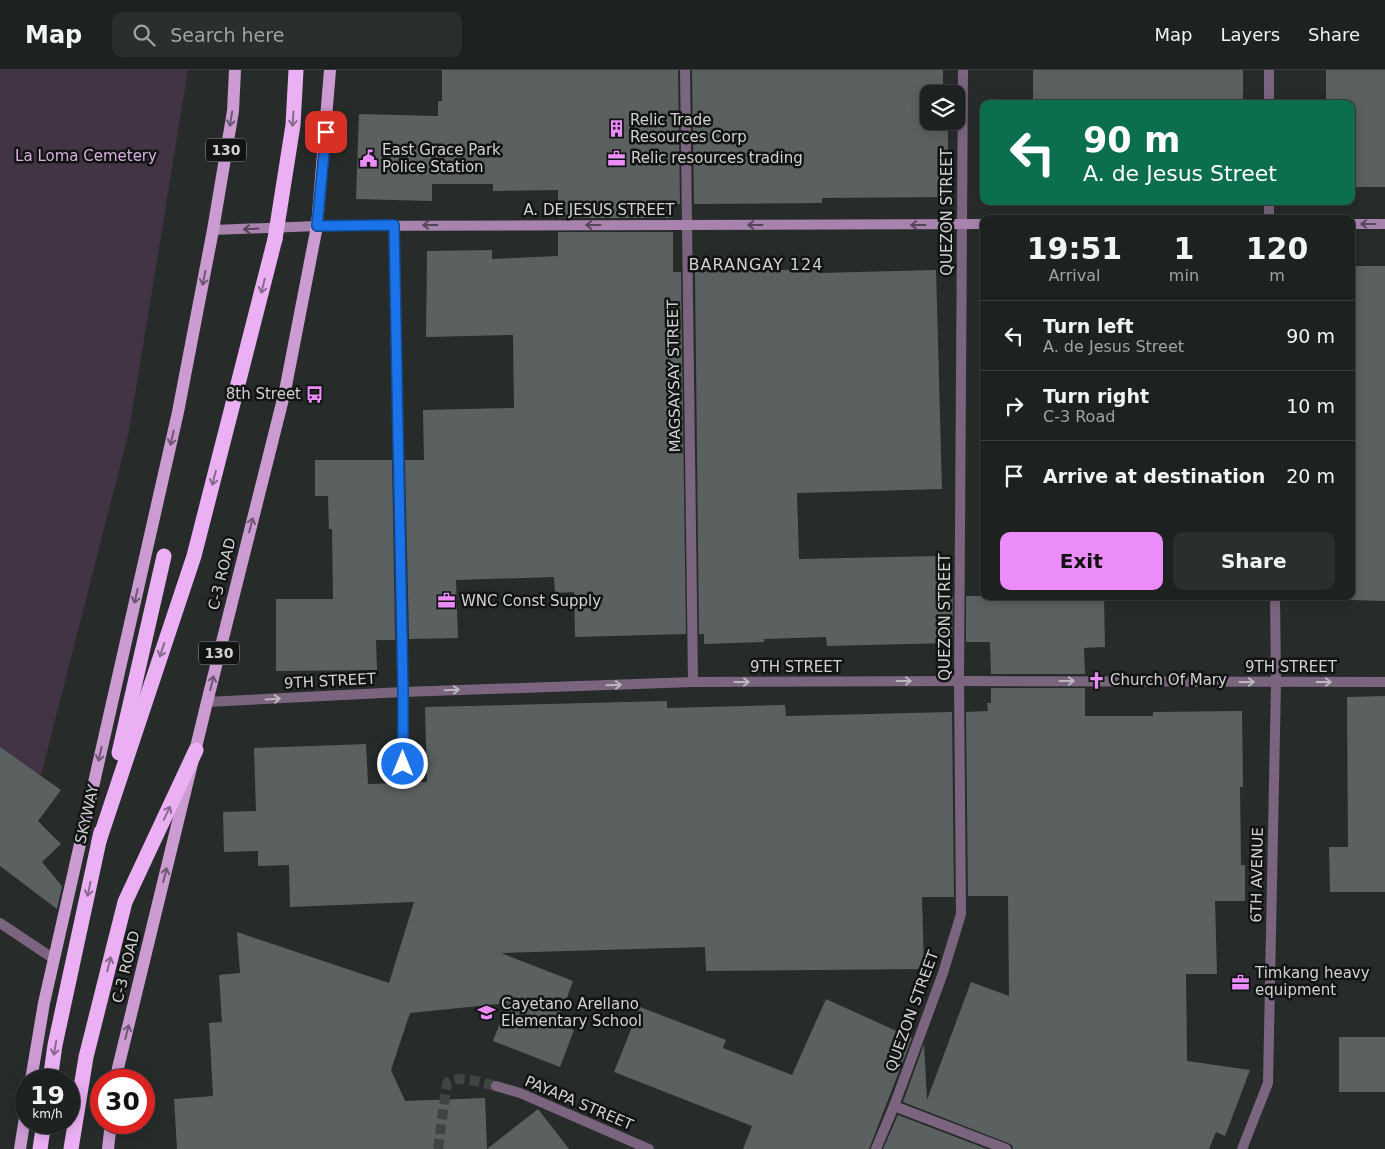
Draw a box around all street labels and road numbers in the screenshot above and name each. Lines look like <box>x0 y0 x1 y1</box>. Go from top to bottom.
road number: 130 <box>206 138 246 162</box>
street label: QUEZON STREET <box>938 147 956 276</box>
street label: A. DE JESUS STREET <box>523 201 675 219</box>
street label: MAGSAYSAY STREET <box>664 299 684 452</box>
street label: C-3 ROAD <box>204 536 240 612</box>
street label: QUEZON STREET <box>936 552 954 681</box>
road number: 130 <box>199 642 239 664</box>
street label: 9TH STREET <box>750 658 843 676</box>
street label: 9TH STREET <box>1245 658 1338 676</box>
street label: 9TH STREET <box>284 670 377 692</box>
street label: SKYWAY <box>71 782 103 845</box>
street label: 6TH AVENUE <box>1247 827 1267 923</box>
street label: C-3 ROAD <box>108 929 144 1005</box>
street label: QUEZON STREET <box>882 947 943 1074</box>
street label: PAYAPA STREET <box>522 1072 637 1134</box>

